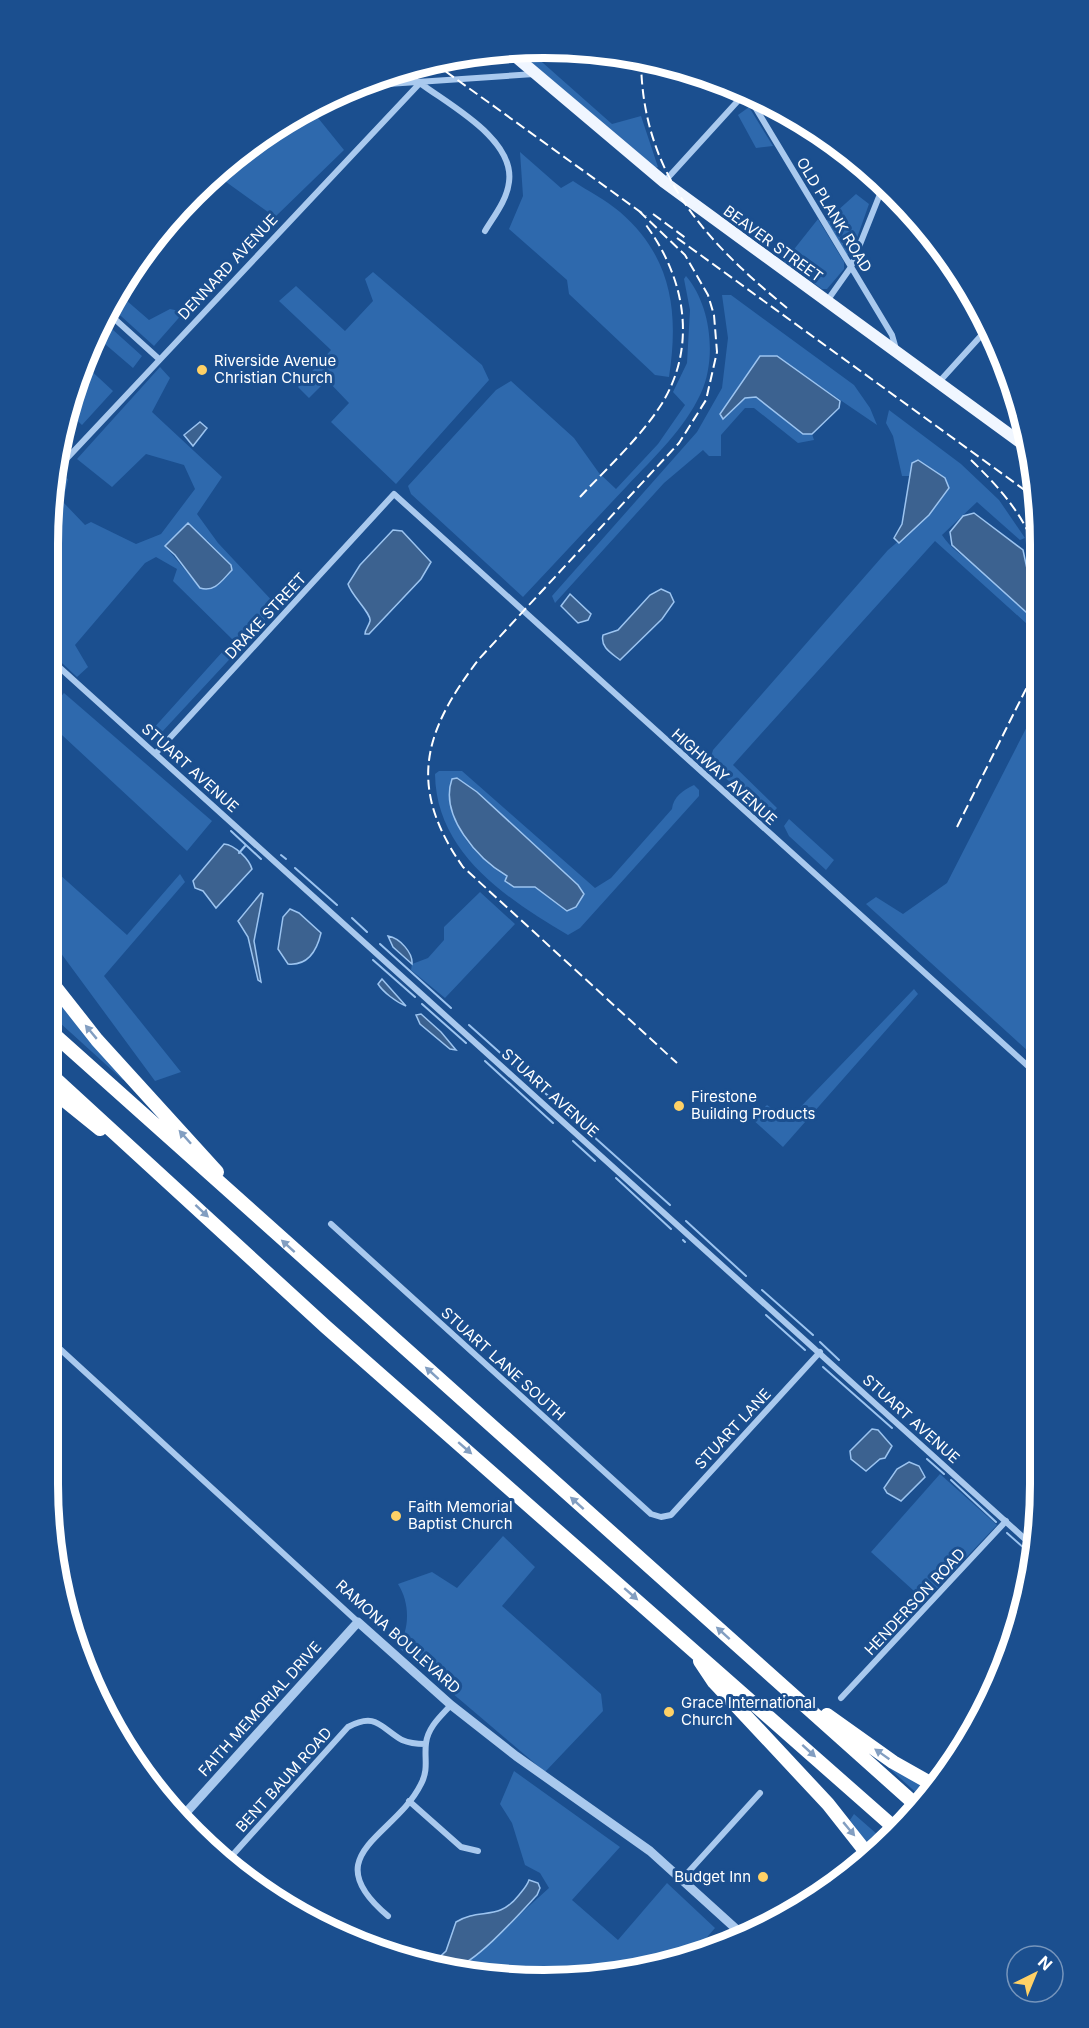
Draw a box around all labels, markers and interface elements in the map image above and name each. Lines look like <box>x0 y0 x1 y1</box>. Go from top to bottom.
street label: OLD PLANK ROAD <box>793 154 876 276</box>
street label: BEAVER STREET <box>720 201 827 286</box>
street label: DENNARD AVENUE <box>174 210 282 323</box>
place label: Riverside Avenue Christian Church <box>214 351 336 387</box>
marker: Riverside Avenue Christian Church <box>195 363 209 377</box>
street label: DRAKE STREET <box>221 569 310 663</box>
street label: STUART AVENUE <box>138 719 243 816</box>
street label: HIGHWAY AVENUE <box>668 724 781 829</box>
one-way arrow <box>84 1024 97 1040</box>
street label: STUART AVENUE <box>498 1044 603 1141</box>
place label: Firestone Building Products <box>691 1087 815 1123</box>
marker: Firestone Building Products <box>672 1099 686 1113</box>
one-way arrow <box>179 1130 192 1145</box>
one-way arrow <box>194 1204 209 1218</box>
one-way arrow <box>280 1239 296 1252</box>
street label: STUART LANE SOUTH <box>437 1303 569 1424</box>
one-way arrow <box>425 1367 440 1380</box>
street label: STUART AVENUE <box>859 1370 964 1467</box>
street label: STUART LANE <box>690 1384 775 1473</box>
one-way arrow <box>457 1441 472 1454</box>
one-way arrow <box>570 1496 585 1510</box>
place label: Faith Memorial Baptist Church <box>408 1497 513 1533</box>
marker: Faith Memorial Baptist Church <box>389 1509 403 1523</box>
street label: HENDERSON ROAD <box>860 1544 969 1659</box>
street label: RAMONA BOULEVARD <box>332 1576 465 1698</box>
one-way arrow <box>623 1587 638 1600</box>
one-way arrow <box>716 1627 731 1640</box>
street label: FAITH MEMORIAL DRIVE <box>194 1637 325 1780</box>
place label: Grace International Church <box>681 1693 816 1729</box>
marker: Grace International Church <box>662 1705 676 1719</box>
street label: BENT BAUM ROAD <box>232 1723 336 1836</box>
one-way arrow <box>801 1744 816 1758</box>
one-way arrow <box>874 1748 890 1760</box>
one-way arrow <box>842 1821 855 1837</box>
place label: Budget Inn <box>674 1867 751 1886</box>
marker: Budget Inn <box>756 1870 770 1884</box>
north arrow <box>1005 1944 1065 2004</box>
text: N <box>1034 1952 1057 1975</box>

